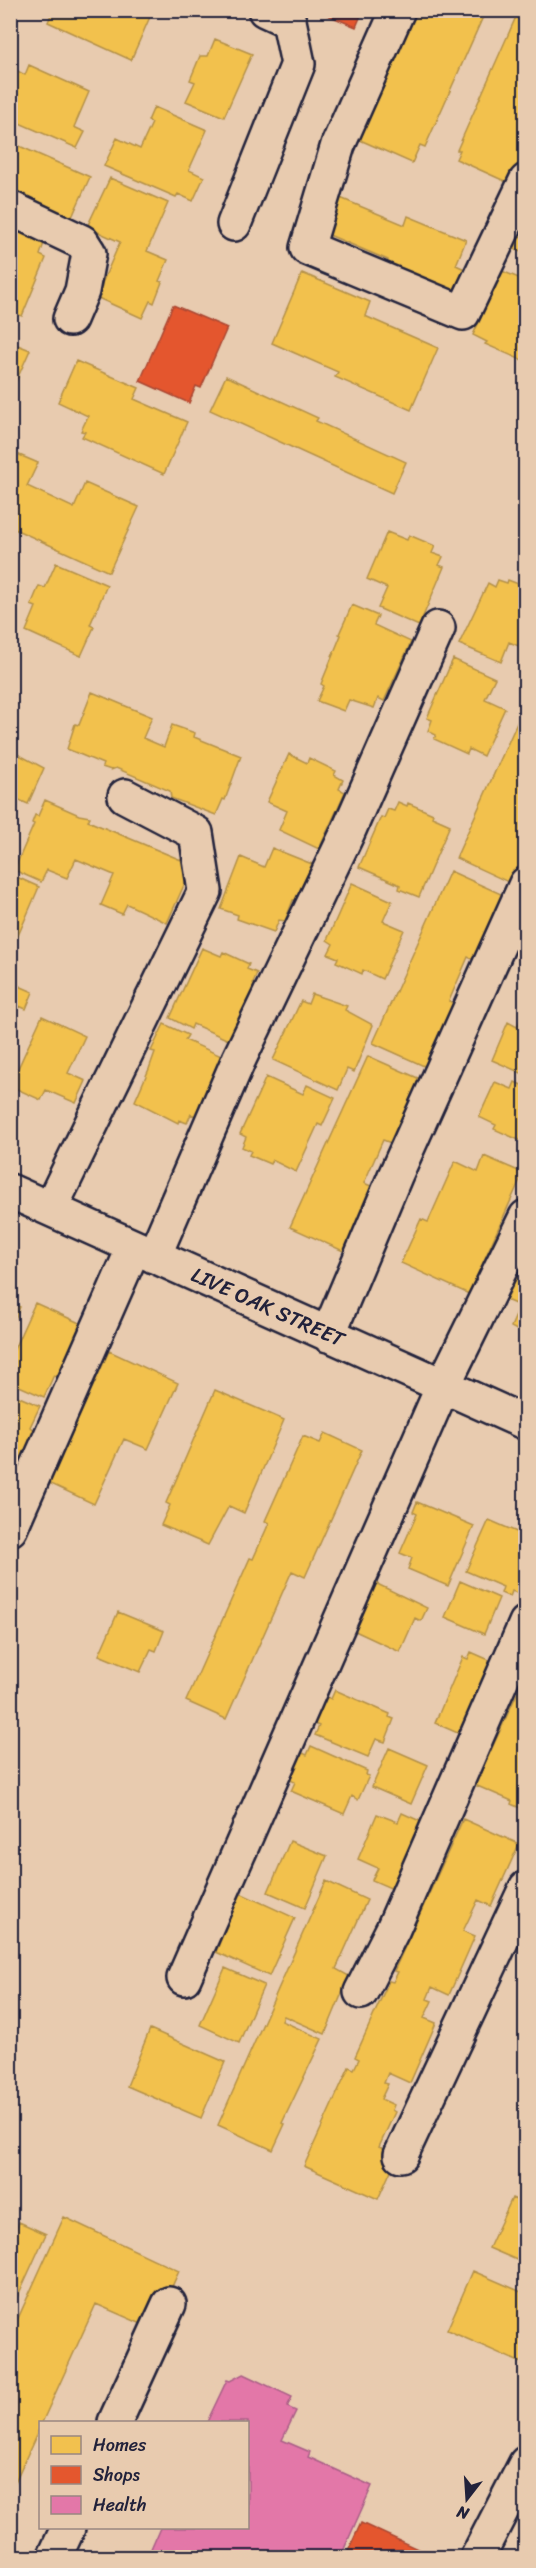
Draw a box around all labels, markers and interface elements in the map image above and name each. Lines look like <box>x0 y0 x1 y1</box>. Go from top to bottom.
street label: LIVE OAK STREET <box>185 1256 352 1358</box>
legend <box>39 2421 249 2529</box>
text: Homes <box>93 2429 147 2461</box>
text: Shops <box>93 2459 140 2491</box>
north arrow <box>437 2469 497 2529</box>
text: Health <box>93 2489 146 2521</box>
text: N <box>452 2497 473 2529</box>

